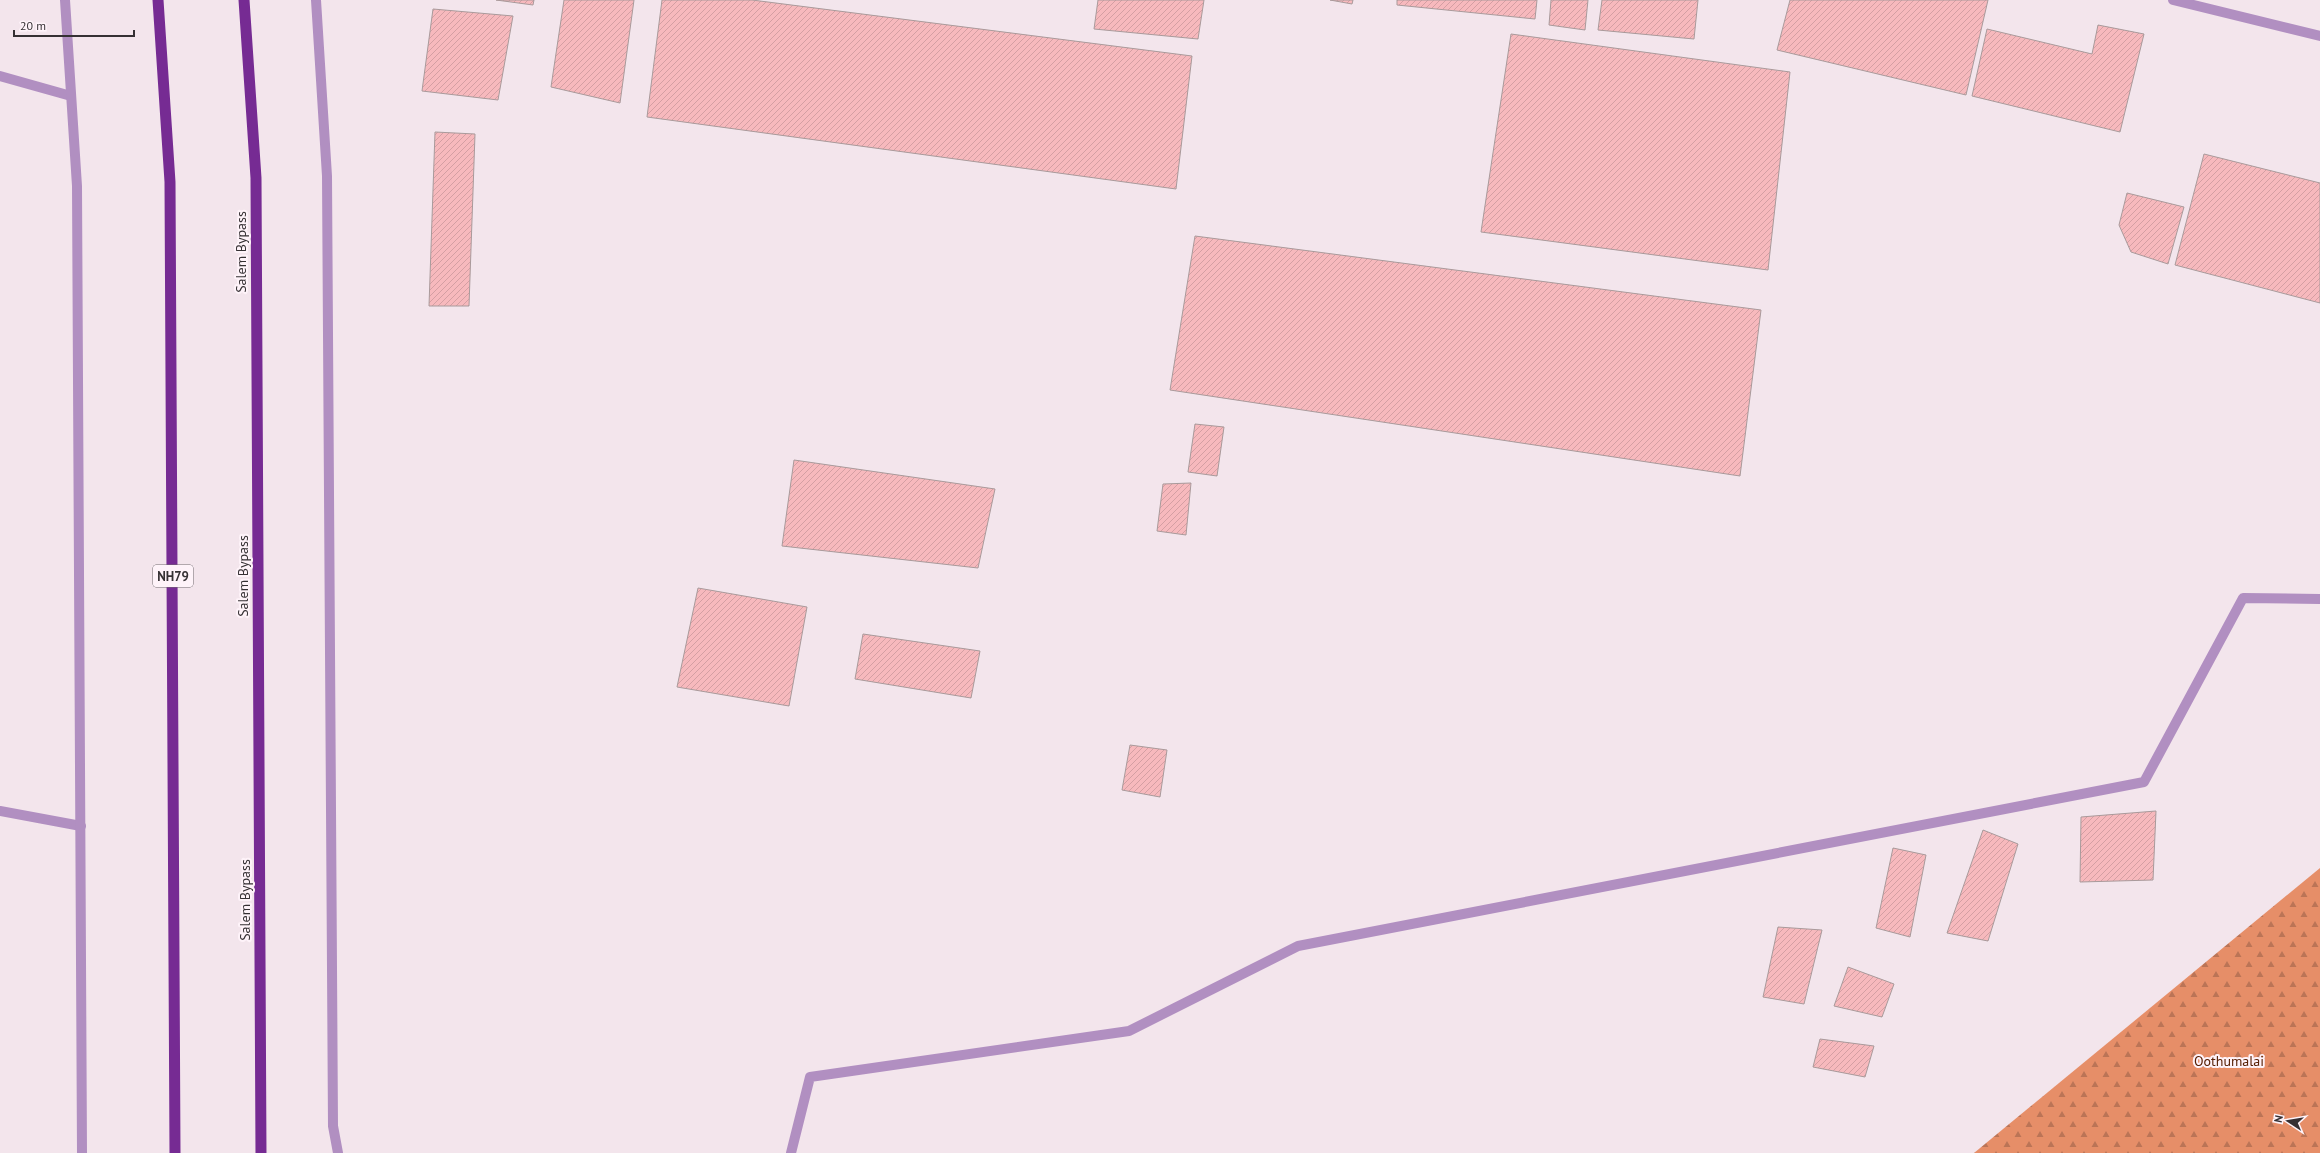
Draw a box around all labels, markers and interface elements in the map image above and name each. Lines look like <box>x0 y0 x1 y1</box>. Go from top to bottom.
scale bar <box>14 12 134 38</box>
text: 20 m <box>20 18 46 33</box>
street label: Salem Bypass <box>232 211 250 293</box>
street label: Salem Bypass <box>234 535 252 617</box>
road number: NH79 <box>153 565 193 587</box>
street label: Salem Bypass <box>236 859 254 941</box>
park label: Oothumalai <box>2194 1052 2264 1070</box>
north arrow <box>2268 1101 2308 1141</box>
text: N <box>2271 1114 2286 1124</box>

